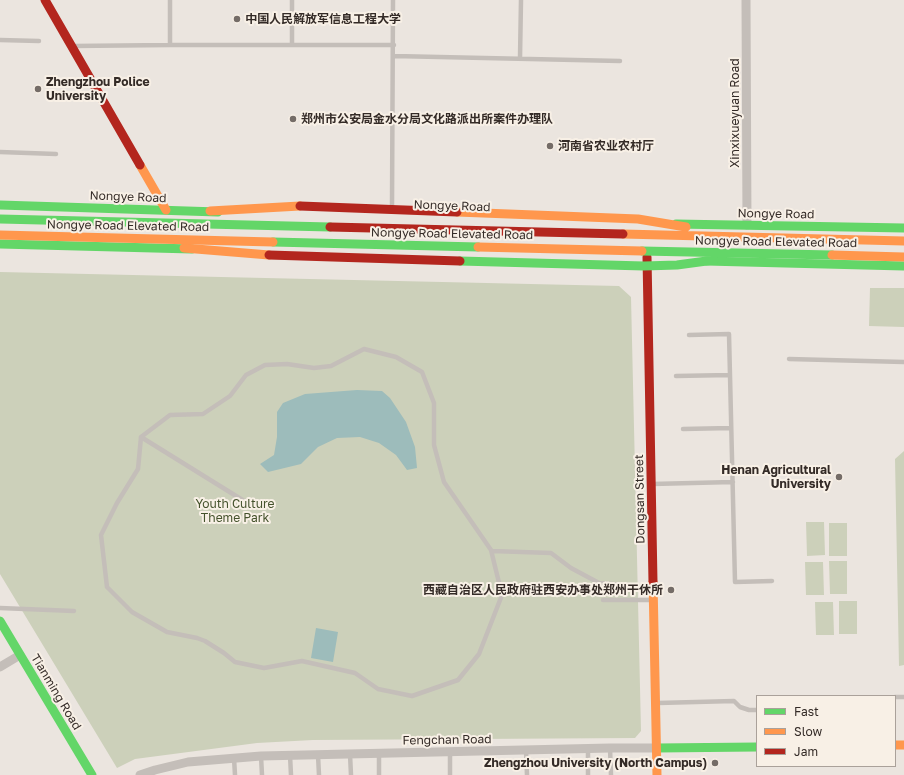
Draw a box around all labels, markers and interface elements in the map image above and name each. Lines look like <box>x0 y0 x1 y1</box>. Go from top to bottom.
place label: 中国人民解放军信息工程大学 <box>245 12 401 26</box>
marker: 中国人民解放军信息工程大学 <box>232 14 242 24</box>
street label: Xinxixueyuan Road <box>728 58 742 168</box>
place label: Zhengzhou Police University <box>46 75 150 103</box>
marker: Zhengzhou Police University <box>33 84 43 94</box>
place label: 郑州市公安局金水分局文化路派出所案件办理队 <box>301 112 553 126</box>
marker: 郑州市公安局金水分局文化路派出所案件办理队 <box>288 114 298 124</box>
place label: 河南省农业农村厅 <box>558 139 654 153</box>
marker: 河南省农业农村厅 <box>545 141 555 151</box>
street label: Nongye Road <box>89 188 167 206</box>
street label: Nongye Road <box>413 197 491 215</box>
street label: Nongye Road <box>737 206 815 222</box>
street label: Nongye Road Elevated Road <box>47 217 209 235</box>
street label: Nongye Road Elevated Road <box>371 225 533 243</box>
street label: Nongye Road Elevated Road <box>695 233 857 251</box>
street label: Dongsan Street <box>632 454 648 544</box>
place label: Henan Agricultural University <box>721 463 831 491</box>
marker: Henan Agricultural University <box>834 472 844 482</box>
park label: Youth Culture Theme Park <box>196 497 274 525</box>
place label: 西藏自治区人民政府驻西安办事处郑州干休所 <box>423 583 663 597</box>
marker: 西藏自治区人民政府驻西安办事处郑州干休所 <box>666 585 676 595</box>
street label: Tianming Road <box>28 652 84 732</box>
legend <box>756 695 896 767</box>
text: Fast <box>794 704 819 719</box>
text: Slow <box>794 724 822 739</box>
street label: Fengchan Road <box>402 732 492 748</box>
text: Jam <box>794 744 818 759</box>
place label: Zhengzhou University (North Campus) <box>484 756 707 770</box>
marker: Zhengzhou University (North Campus) <box>710 758 720 768</box>

